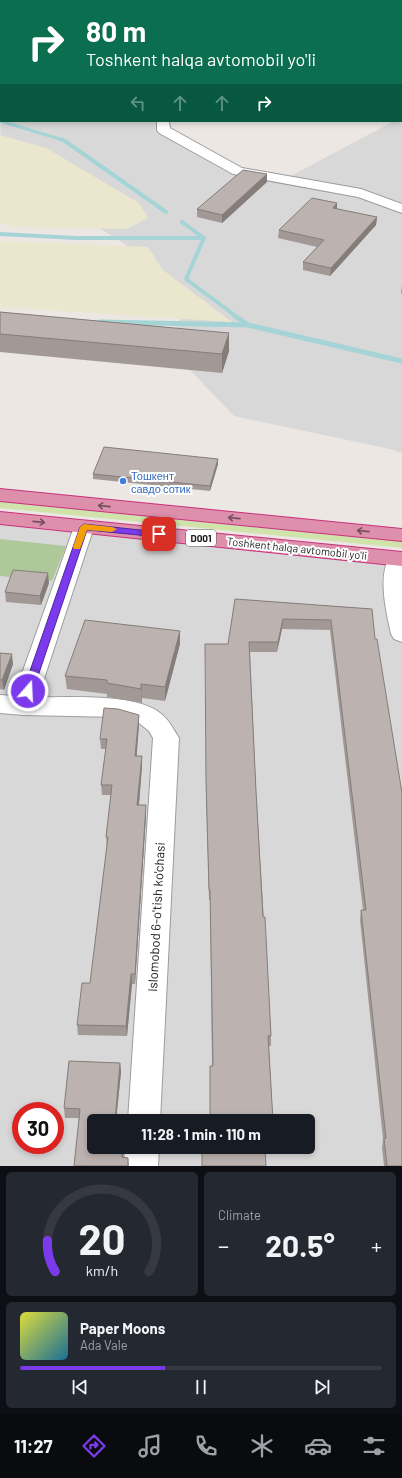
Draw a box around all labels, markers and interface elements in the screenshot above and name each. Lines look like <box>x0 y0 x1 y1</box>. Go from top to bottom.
text: 80 m <box>86 14 146 48</box>
icon: right <box>20 16 72 68</box>
text: Toshkent halqa avtomobil yo'li <box>86 48 316 70</box>
icon: left <box>127 92 149 114</box>
icon: ahead <box>169 92 191 114</box>
icon: ahead <box>211 92 233 114</box>
icon: right <box>253 92 275 114</box>
place label: Тошкент савдо сотик <box>131 469 191 495</box>
marker: Тошкент савдо сотик <box>118 476 128 486</box>
one-way arrow <box>98 502 111 509</box>
one-way arrow <box>228 515 241 522</box>
pin <box>142 517 176 551</box>
one-way arrow <box>32 518 45 526</box>
icon: arrive <box>148 523 170 545</box>
one-way arrow <box>357 528 370 535</box>
road number: D001 <box>186 530 216 546</box>
street label: Toshkent halqa avtomobil yo'li <box>226 534 368 562</box>
position arrow <box>7 670 49 712</box>
street label: Islomobod 6-o'tish ko'chasi <box>144 842 168 992</box>
speed limit sign: 30 <box>12 1102 64 1154</box>
text: 11:28 · 1 min · 110 m <box>141 1125 261 1143</box>
text: Climate <box>218 1207 261 1223</box>
text: 20 <box>78 1213 126 1263</box>
text: 20.5° <box>265 1227 335 1263</box>
text: − <box>218 1232 229 1258</box>
text: + <box>371 1232 382 1258</box>
text: km/h <box>86 1262 118 1279</box>
text: Paper Moons <box>80 1319 165 1337</box>
text: Ada Vale <box>80 1337 128 1353</box>
icon: previous <box>69 1376 91 1398</box>
icon: pause <box>190 1376 212 1398</box>
icon: next <box>311 1376 333 1398</box>
icon: directions <box>80 1432 108 1460</box>
icon: music <box>136 1432 164 1460</box>
icon: phone <box>192 1432 220 1460</box>
icon: climate <box>248 1432 276 1460</box>
icon: car <box>304 1432 332 1460</box>
icon: filters <box>360 1432 388 1460</box>
text: 11:27 <box>14 1435 52 1457</box>

